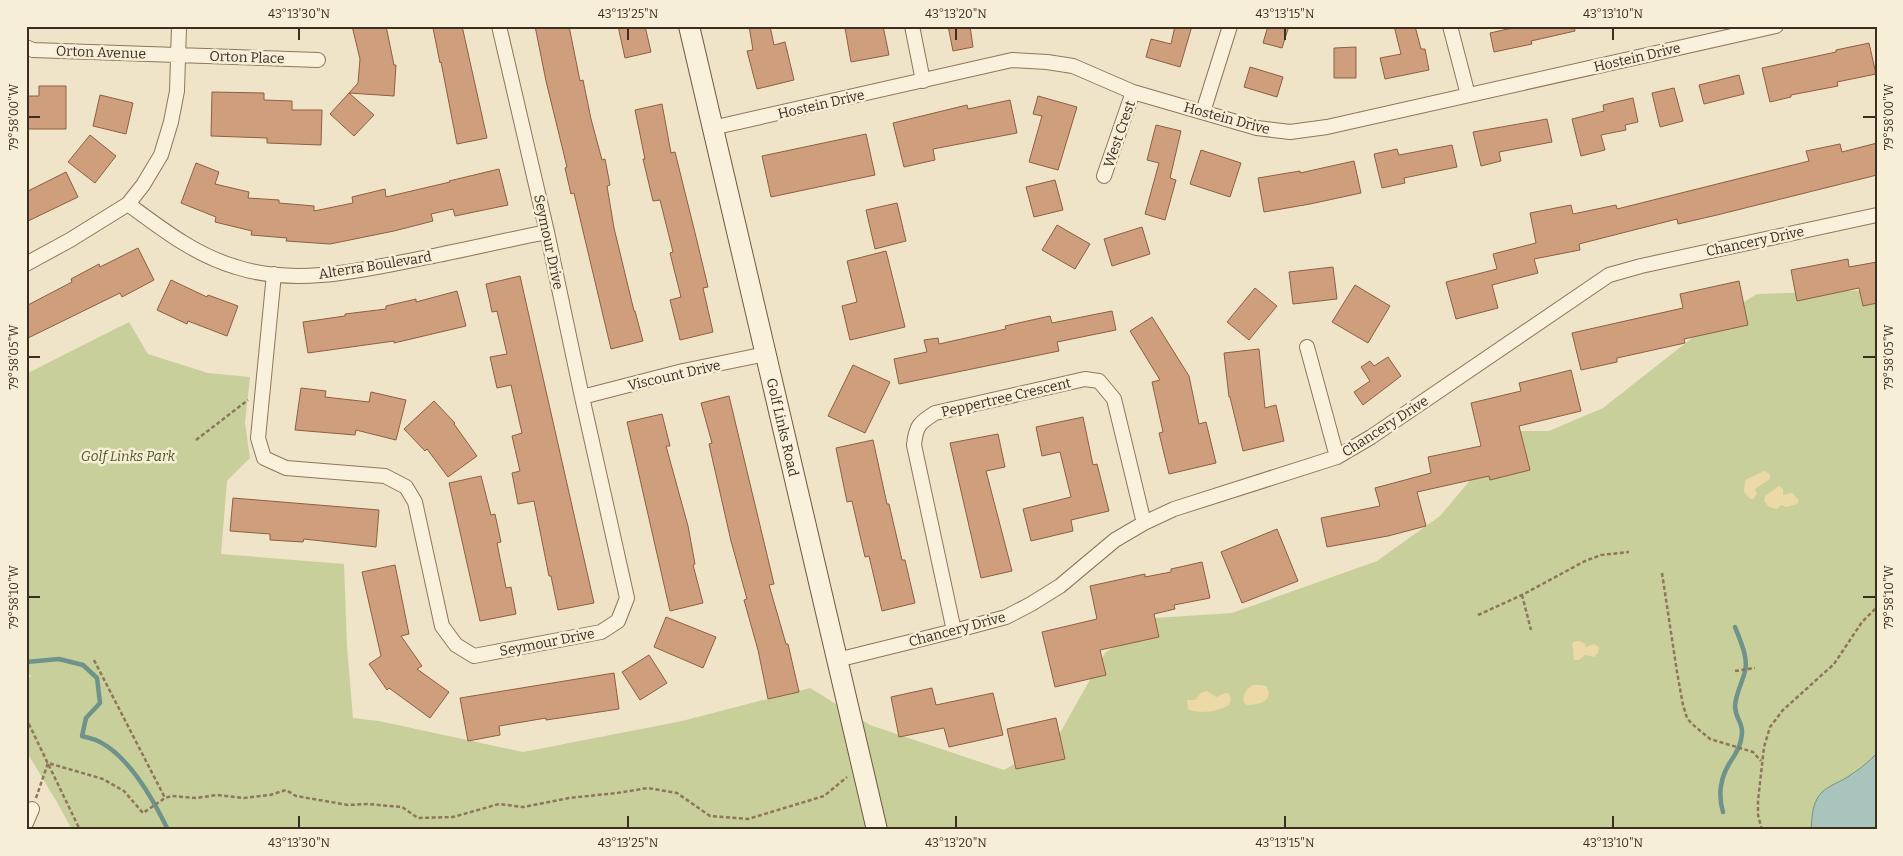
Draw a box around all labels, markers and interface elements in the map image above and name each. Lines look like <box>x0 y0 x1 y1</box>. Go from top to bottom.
text: 43°13'30"N <box>268 7 331 21</box>
text: 43°13'25"N <box>598 7 659 21</box>
text: 43°13'20"N <box>925 7 987 21</box>
text: 43°13'15"N <box>1256 7 1315 21</box>
text: 43°13'10"N <box>1583 7 1644 21</box>
street label: Hostein Drive <box>1592 39 1682 76</box>
street label: Orton Avenue <box>56 42 146 63</box>
street label: Orton Place <box>209 48 285 67</box>
text: 79°58'00"W <box>7 83 21 150</box>
text: 79°58'00"W <box>1882 83 1896 150</box>
street label: Hostein Drive <box>776 86 866 123</box>
street label: West Crest <box>1100 99 1139 170</box>
street label: Hostein Drive <box>1182 99 1272 138</box>
street label: Seymour Drive <box>530 193 567 291</box>
street label: Chancery Drive <box>1705 223 1806 260</box>
street label: Alterra Boulevard <box>317 248 433 283</box>
text: 79°58'05"W <box>7 324 21 390</box>
text: 79°58'05"W <box>1882 324 1896 390</box>
street label: Viscount Drive <box>626 357 722 394</box>
street label: Peppertree Crescent <box>940 374 1073 421</box>
street label: Golf Links Road <box>763 376 802 478</box>
street label: Chancery Drive <box>1339 392 1432 461</box>
park label: Golf Links Park <box>81 448 176 465</box>
text: 79°58'10"W <box>7 564 21 629</box>
text: 79°58'10"W <box>1882 564 1896 629</box>
street label: Chancery Drive <box>907 608 1007 651</box>
street label: Seymour Drive <box>498 625 596 660</box>
text: 43°13'30"N <box>268 836 331 850</box>
text: 43°13'25"N <box>598 836 659 850</box>
text: 43°13'20"N <box>925 836 987 850</box>
text: 43°13'15"N <box>1256 836 1315 850</box>
text: 43°13'10"N <box>1583 836 1644 850</box>

